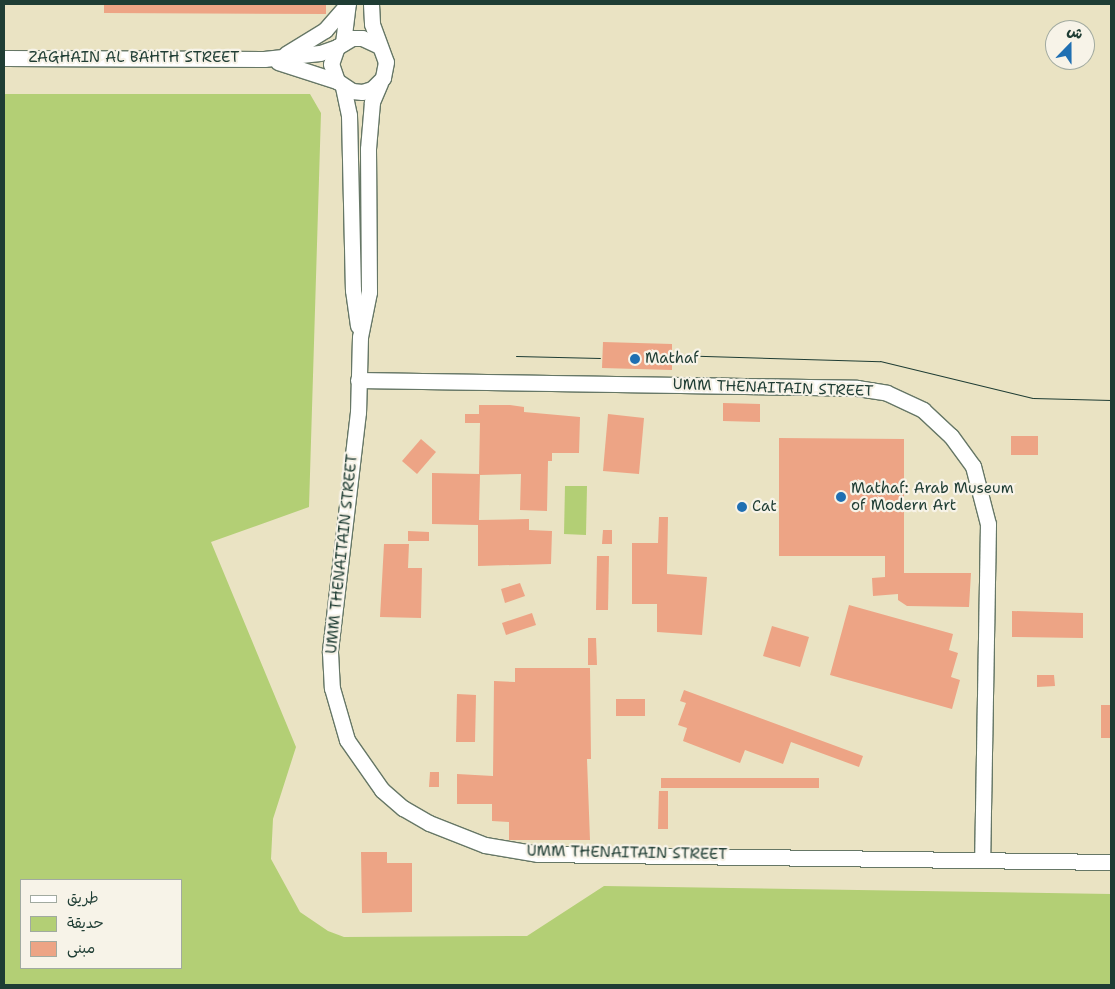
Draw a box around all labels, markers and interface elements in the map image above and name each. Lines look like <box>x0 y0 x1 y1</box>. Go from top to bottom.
north arrow <box>1045 20 1095 70</box>
text: ش <box>1065 21 1086 43</box>
street label: ZAGHAIN AL BAHTH STREET <box>28 49 240 67</box>
place label: Mathaf <box>645 350 699 368</box>
marker: Mathaf <box>629 353 641 365</box>
street label: UMM THENAITAIN STREET <box>672 376 874 400</box>
street label: UMM THENAITAIN STREET <box>323 453 361 655</box>
place label: Mathaf: Arab Museum of Modern Art <box>851 479 1014 514</box>
marker: Mathaf: Arab Museum of Modern Art <box>835 491 847 503</box>
place label: Cat <box>752 498 777 516</box>
marker: Cat <box>736 501 748 513</box>
street label: UMM THENAITAIN STREET <box>526 842 728 864</box>
legend <box>20 879 182 969</box>
text: طريق <box>67 888 99 908</box>
text: حديقة <box>67 913 104 933</box>
text: مبنى <box>67 938 95 958</box>

